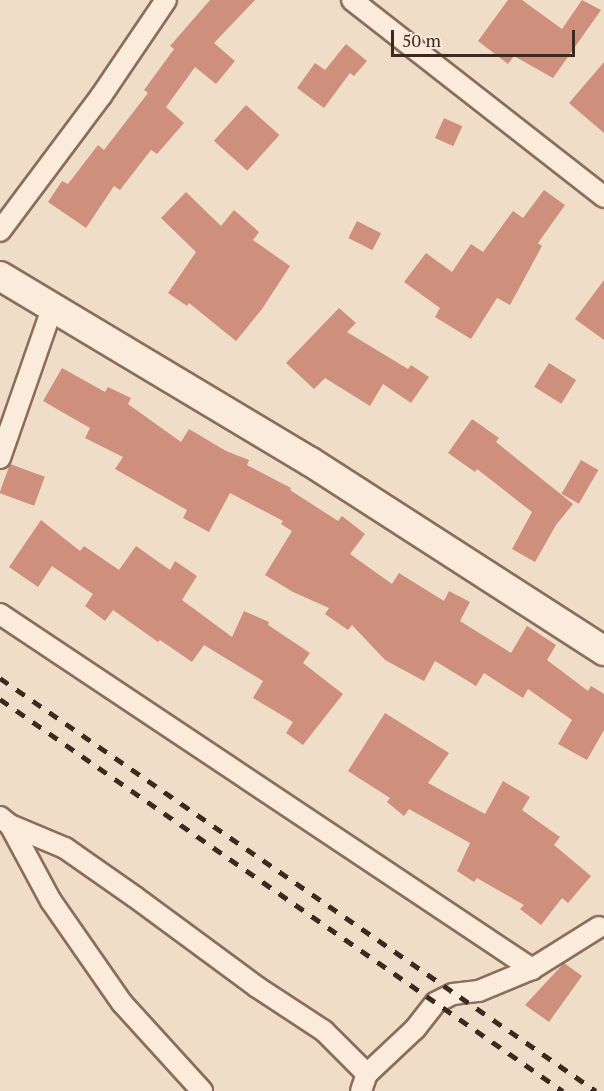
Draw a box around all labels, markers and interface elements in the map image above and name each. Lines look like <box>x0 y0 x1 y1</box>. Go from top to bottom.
scale bar <box>394 18 578 56</box>
text: 50 m <box>402 28 441 52</box>

